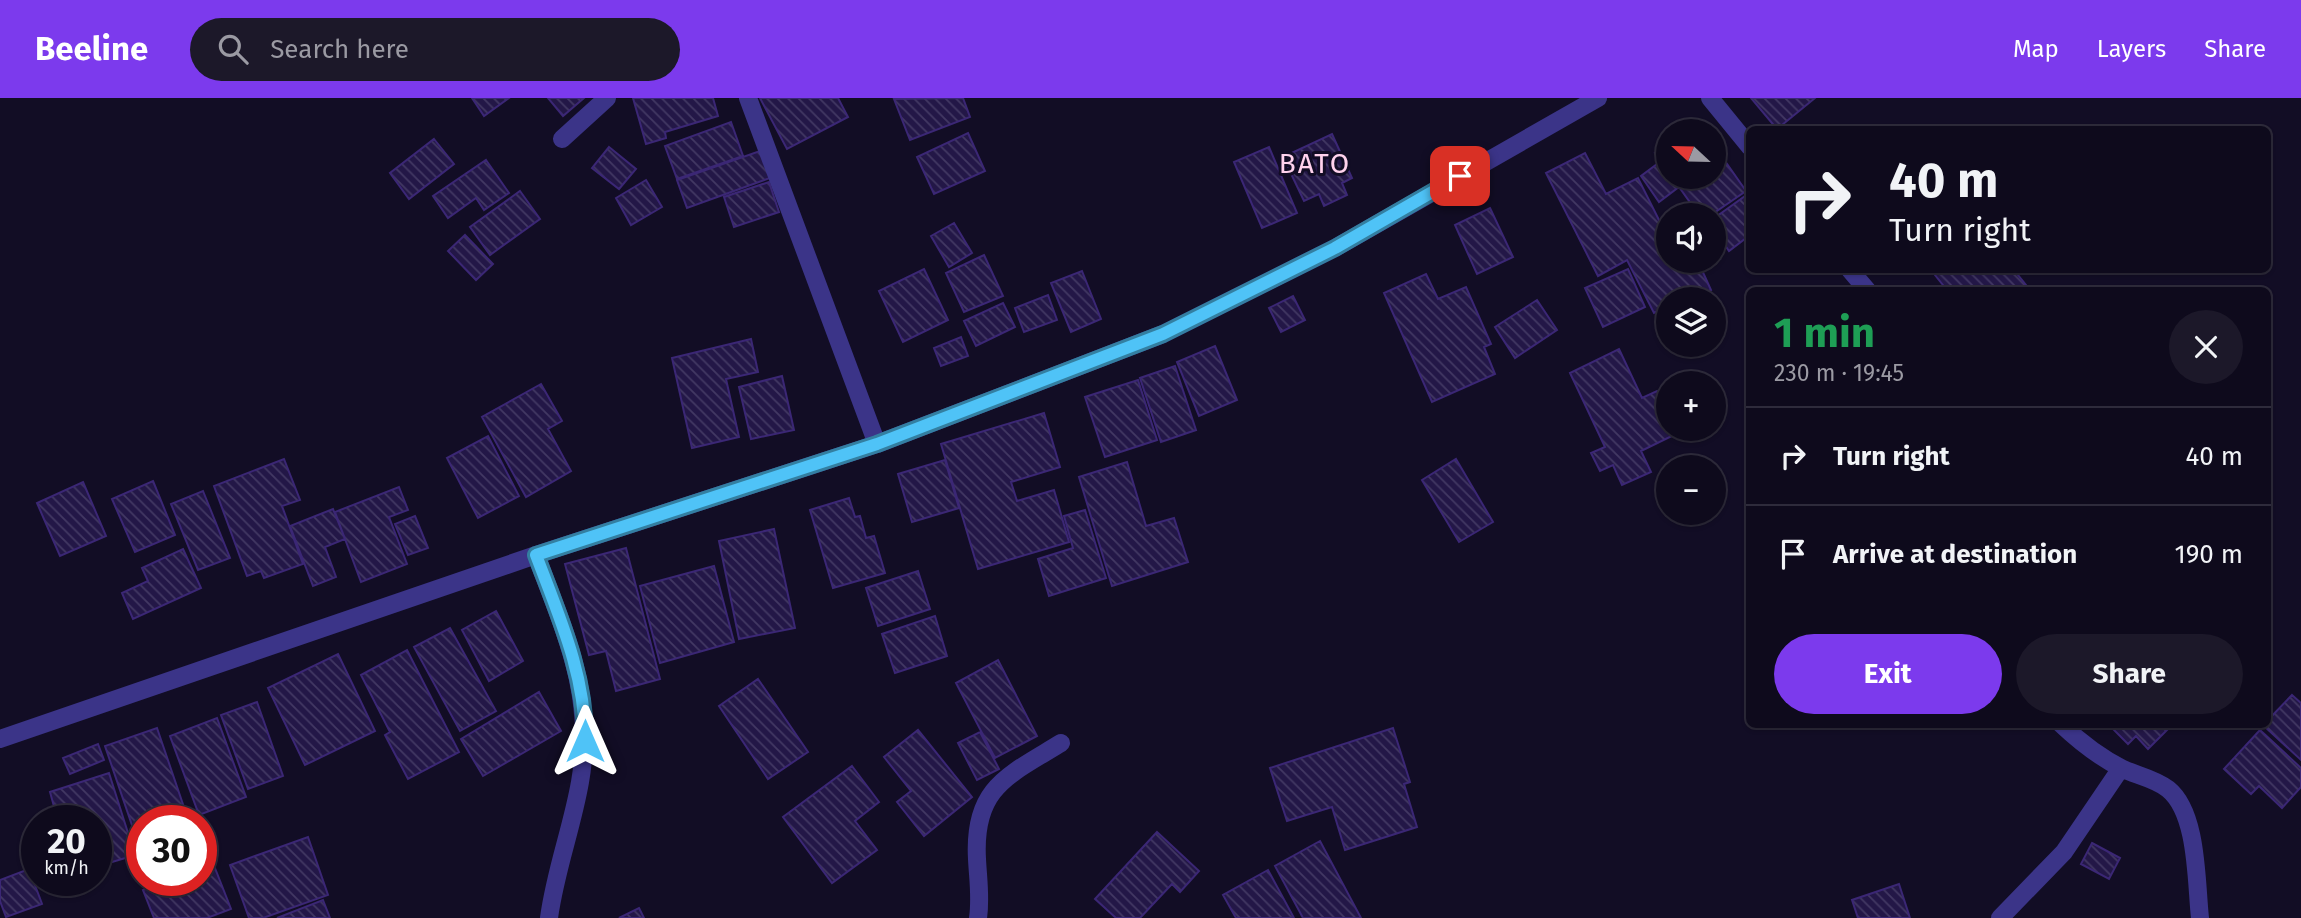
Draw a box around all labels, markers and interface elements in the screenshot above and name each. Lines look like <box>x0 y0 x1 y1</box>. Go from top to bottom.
search box <box>190 18 680 81</box>
text: Beeline <box>35 29 148 69</box>
icon: search <box>214 30 252 68</box>
text: Search here <box>270 34 409 65</box>
text: Map <box>2013 35 2059 63</box>
text: Layers <box>2097 35 2166 63</box>
text: Share <box>2204 35 2266 63</box>
north arrow <box>1656 119 1726 189</box>
map controls <box>1656 119 1726 525</box>
pin <box>1430 146 1490 206</box>
district label: BATO <box>1279 147 1351 180</box>
text: 40 m <box>1889 151 1998 210</box>
icon: right <box>1774 154 1865 245</box>
icon: arrive <box>1441 157 1479 195</box>
button: sound <box>1656 203 1726 273</box>
text: Turn right <box>1889 211 2031 249</box>
button: layers <box>1656 287 1726 357</box>
text: 1 min <box>1774 308 1875 358</box>
button: close <box>2169 310 2243 384</box>
text: 230 m · 19:45 <box>1774 359 1904 387</box>
button: + <box>1656 371 1726 441</box>
icon: right <box>1774 437 1812 475</box>
text: Turn right <box>1833 441 1950 472</box>
text: 40 m <box>2185 441 2243 472</box>
button: − <box>1656 455 1726 525</box>
icon: arrive <box>1774 535 1812 573</box>
text: Arrive at destination <box>1833 539 2077 570</box>
text: 190 m <box>2174 539 2243 570</box>
button: Exit <box>1774 634 2002 714</box>
button: Share <box>2016 634 2243 714</box>
position arrow <box>548 704 622 778</box>
speed limit sign: 30 <box>126 805 217 896</box>
text: 20 <box>47 820 86 862</box>
text: km/h <box>44 857 89 879</box>

